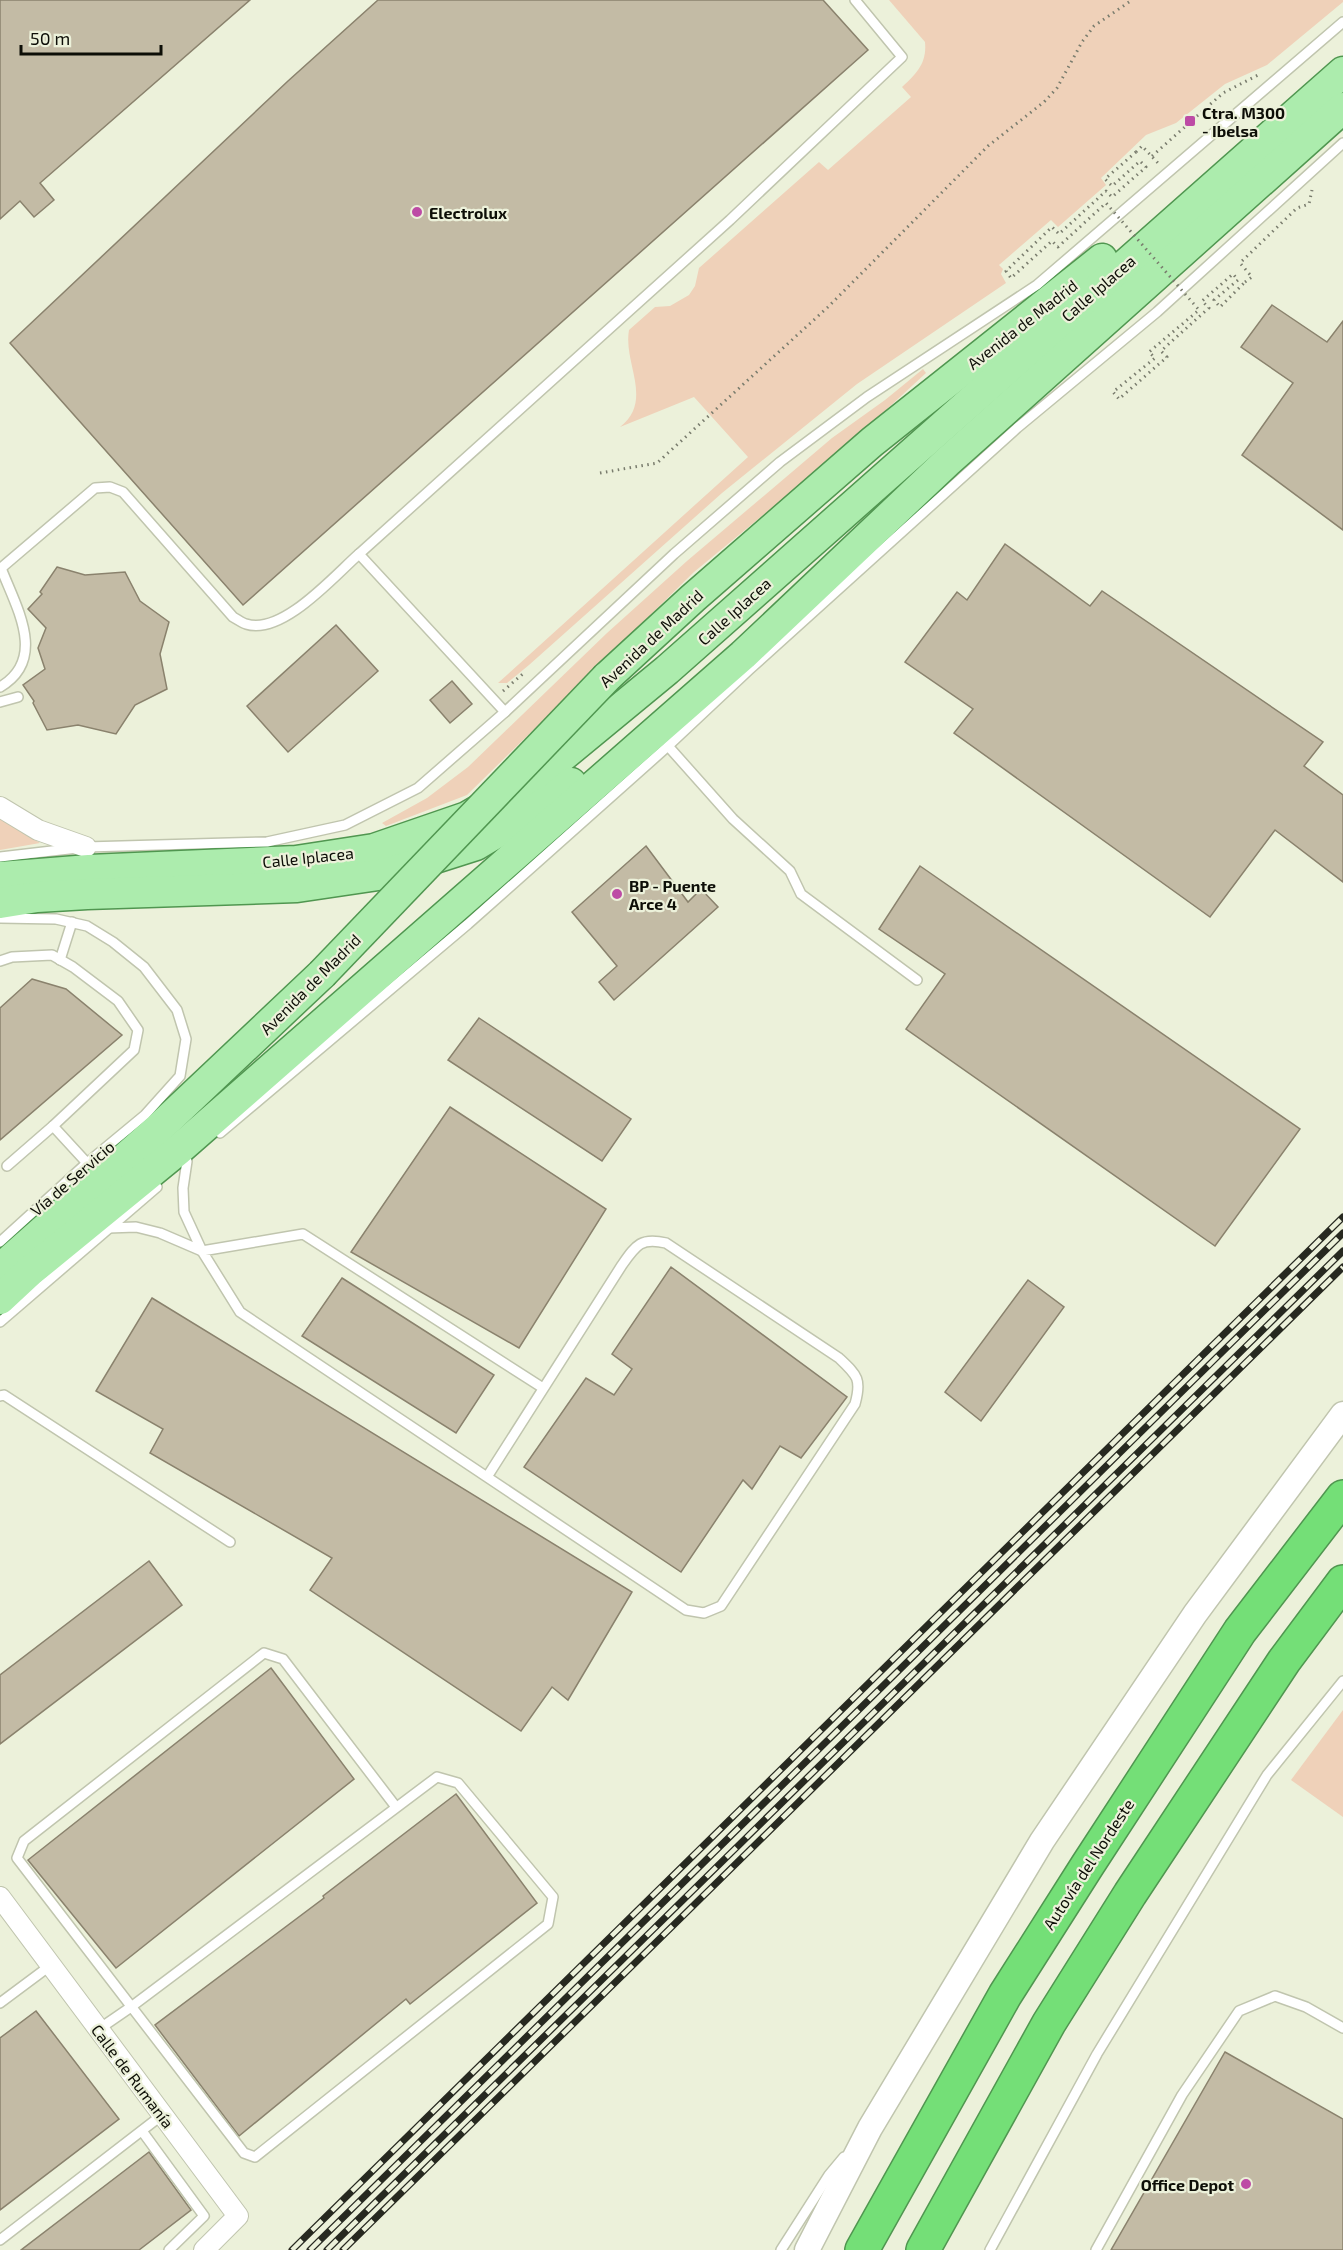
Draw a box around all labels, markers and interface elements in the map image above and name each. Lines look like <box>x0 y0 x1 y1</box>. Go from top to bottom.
scale bar <box>21 18 160 56</box>
text: 50 m <box>30 27 70 49</box>
place label: Ctra. M300 - Ibelsa <box>1202 103 1285 140</box>
marker: Ctra. M300 - Ibelsa <box>1183 114 1197 128</box>
place label: Electrolux <box>429 203 507 222</box>
marker: Electrolux <box>410 205 424 219</box>
street label: Calle Iplacea <box>1057 251 1139 325</box>
street label: Avenida de Madrid <box>963 275 1081 373</box>
street label: Calle Iplacea <box>694 573 774 649</box>
street label: Avenida de Madrid <box>595 585 707 691</box>
street label: Calle Iplacea <box>261 843 355 871</box>
place label: BP - Puente Arce 4 <box>629 876 716 913</box>
marker: BP - Puente Arce 4 <box>610 887 624 901</box>
street label: Avenida de Madrid <box>256 930 364 1038</box>
street label: Vía de Servicio <box>26 1136 118 1220</box>
street label: Autovía del Nordeste <box>1039 1795 1137 1933</box>
street label: Calle de Rumanía <box>88 2020 178 2132</box>
place label: Office Depot <box>1141 2175 1234 2194</box>
marker: Office Depot <box>1239 2177 1253 2191</box>

